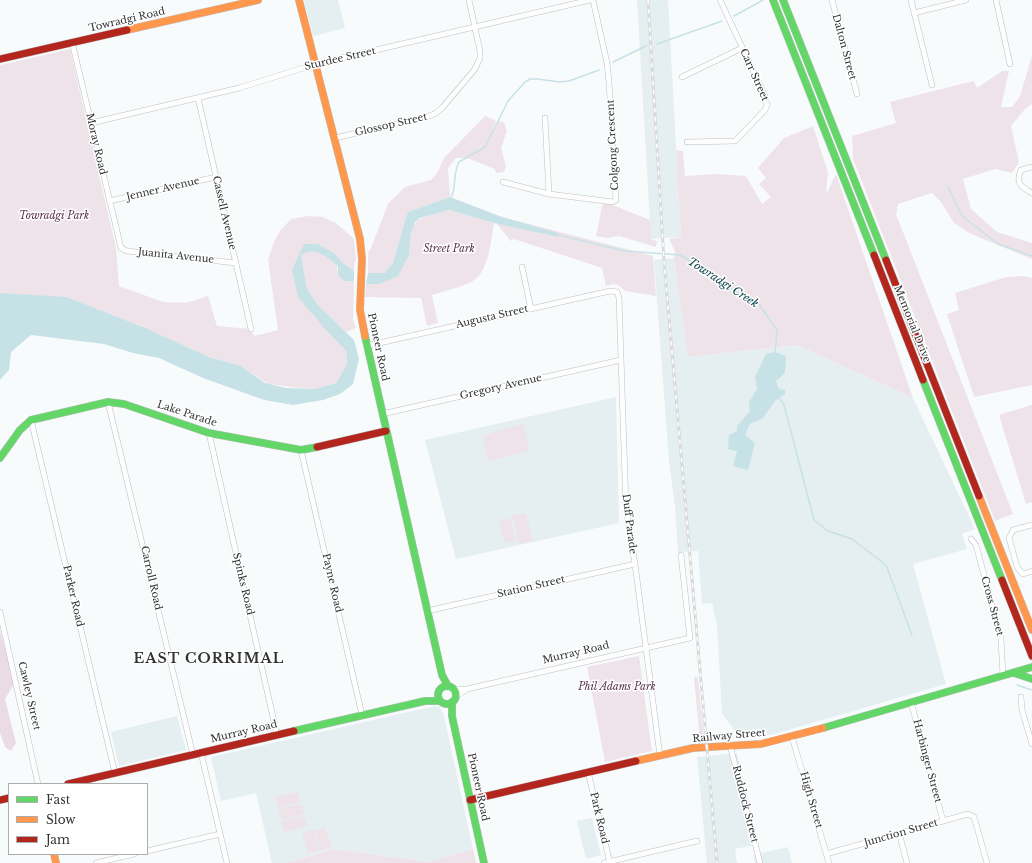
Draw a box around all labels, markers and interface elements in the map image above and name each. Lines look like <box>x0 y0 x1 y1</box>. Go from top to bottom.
street label: Towradgi Road <box>88 5 166 35</box>
street label: Dalton Street <box>829 13 859 81</box>
street label: Sturdee Street <box>303 45 377 73</box>
street label: Carr Street <box>737 47 771 103</box>
street label: Colgong Crescent <box>605 99 621 191</box>
street label: Glossop Street <box>354 111 428 139</box>
street label: Moray Road <box>83 112 109 176</box>
street label: Jenner Avenue <box>125 175 201 203</box>
street label: Cassell Avenue <box>210 175 238 251</box>
park label: Towradgi Park <box>19 210 89 222</box>
park label: Street Park <box>423 243 475 255</box>
street label: Juanita Avenue <box>137 246 215 266</box>
water label: Towradgi Creek <box>685 255 761 311</box>
street label: Memorial Drive <box>891 284 933 364</box>
street label: Augusta Street <box>455 303 529 331</box>
street label: Pioneer Road <box>365 312 391 382</box>
street label: Gregory Avenue <box>459 372 543 402</box>
street label: Lake Parade <box>156 399 218 429</box>
street label: Duff Parade <box>619 493 639 555</box>
street label: Carroll Road <box>138 545 164 611</box>
street label: Spinks Road <box>230 552 256 616</box>
street label: Payne Road <box>319 552 345 614</box>
street label: Parker Road <box>60 564 86 628</box>
street label: Station Street <box>496 573 566 601</box>
street label: Cross Street <box>978 575 1006 637</box>
street label: Murray Road <box>541 639 611 667</box>
district label: EAST CORRIMAL <box>134 651 284 667</box>
street label: Cawley Street <box>15 661 43 731</box>
park label: Phil Adams Park <box>578 681 656 693</box>
street label: Murray Road <box>209 718 279 746</box>
street label: Harbinger Street <box>910 718 944 804</box>
street label: Railway Street <box>692 727 766 745</box>
street label: Pioneer Road <box>465 752 491 822</box>
street label: Ruddock Street <box>730 764 760 844</box>
street label: High Street <box>797 770 825 830</box>
legend <box>8 783 148 855</box>
street label: Park Road <box>587 791 611 845</box>
text: Fast <box>46 792 70 807</box>
text: Slow <box>46 812 75 827</box>
street label: Junction Street <box>863 817 939 849</box>
text: Jam <box>46 832 70 847</box>

